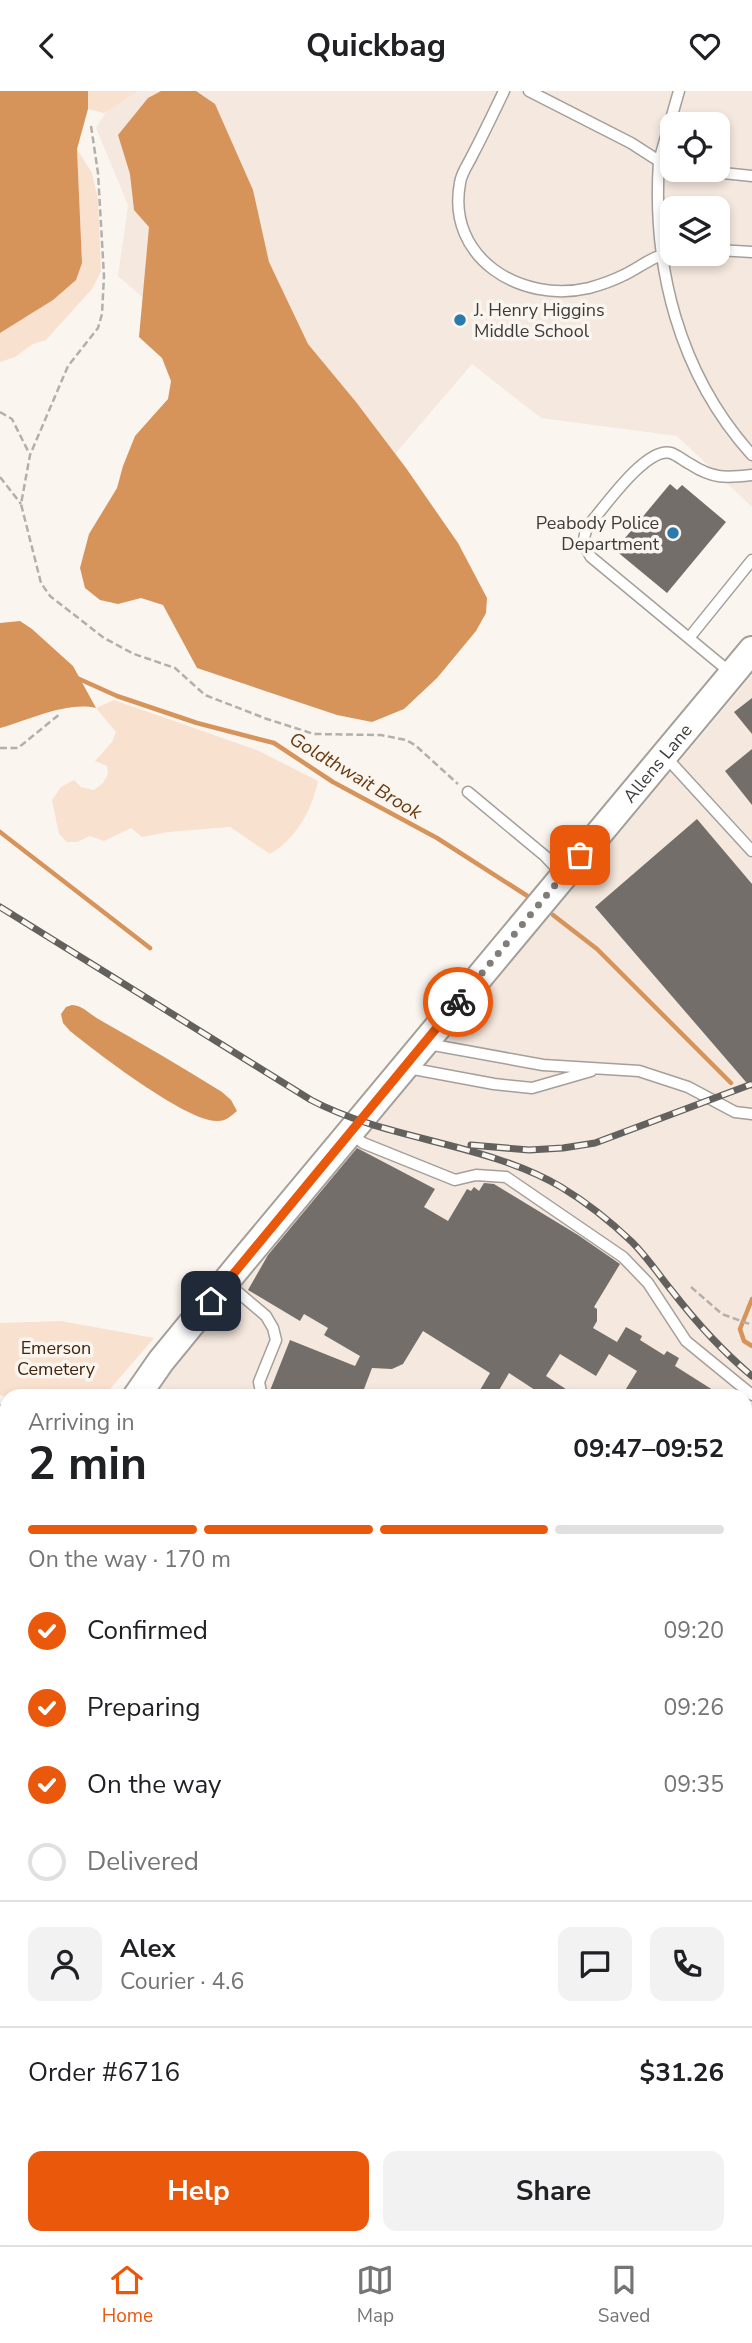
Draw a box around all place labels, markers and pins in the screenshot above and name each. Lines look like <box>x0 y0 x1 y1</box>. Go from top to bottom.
place label: J. Henry Higgins Middle School <box>473 298 605 343</box>
marker: J. Henry Higgins Middle School <box>452 312 468 328</box>
place label: Peabody Police Department <box>536 511 660 556</box>
marker: Peabody Police Department <box>665 525 681 541</box>
pin <box>550 825 610 885</box>
pin <box>181 1271 241 1331</box>

